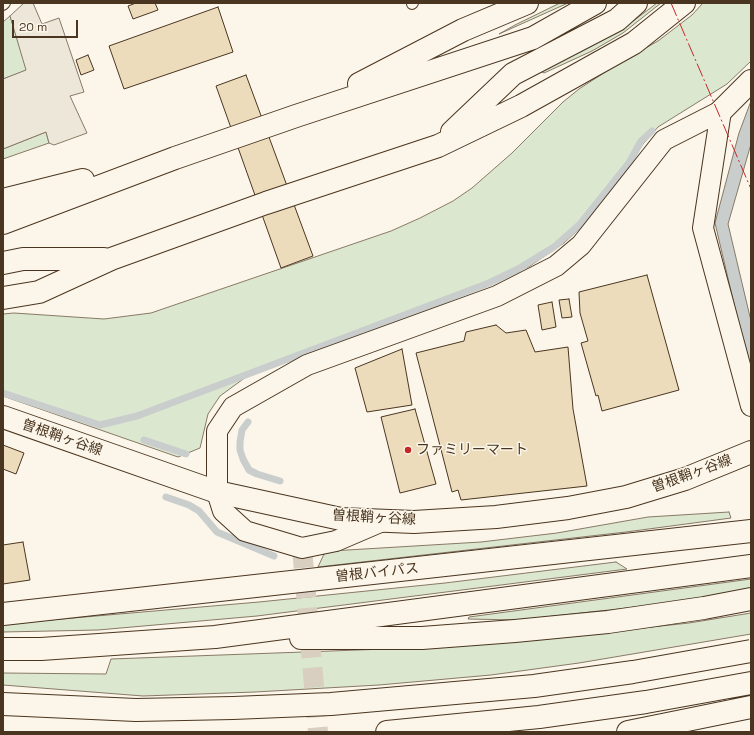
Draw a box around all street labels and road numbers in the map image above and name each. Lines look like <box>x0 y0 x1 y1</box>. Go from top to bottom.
street label: 曽根鞘ヶ谷線 <box>20 416 104 460</box>
street label: 曽根鞘ヶ谷線 <box>650 452 734 496</box>
street label: 曽根鞘ヶ谷線 <box>332 507 416 529</box>
street label: 曽根バイパス <box>334 560 420 586</box>

